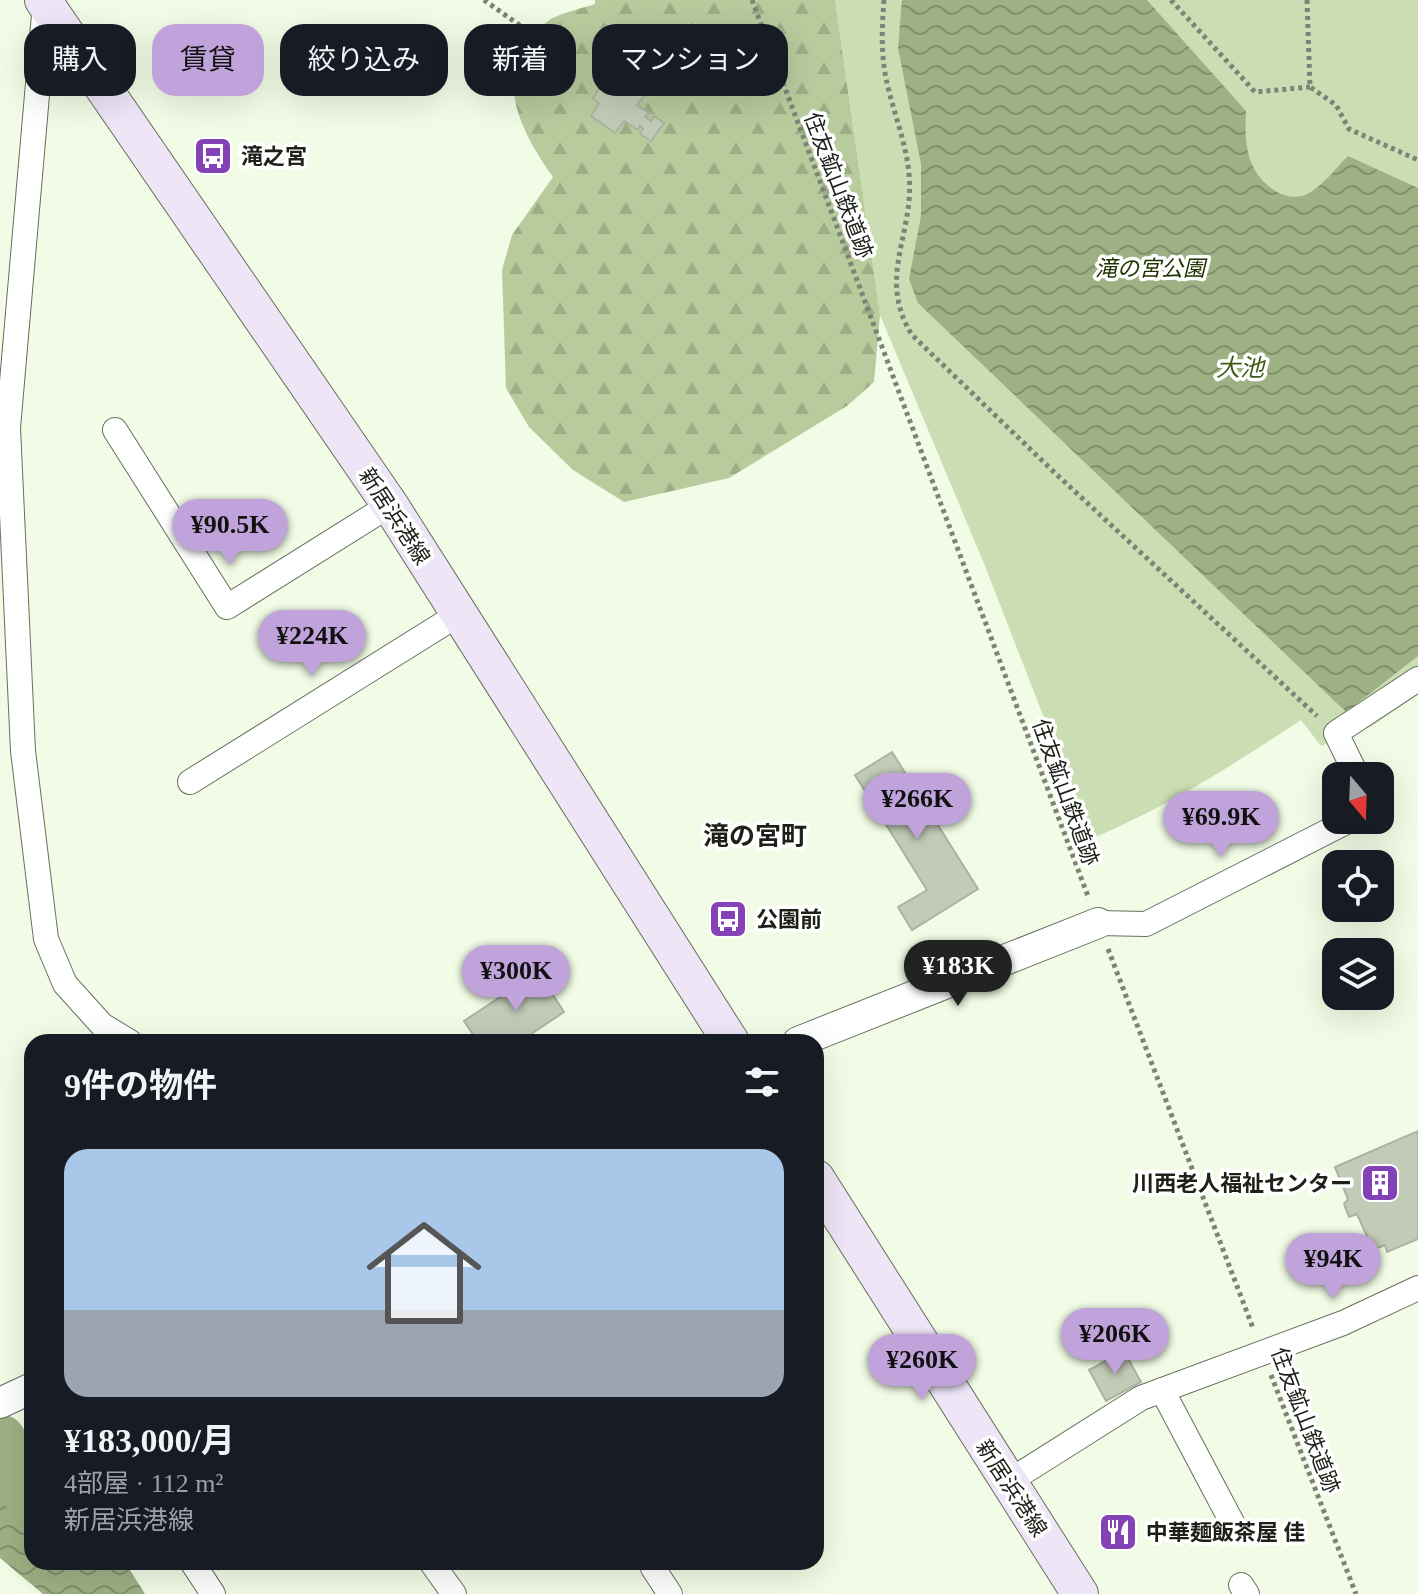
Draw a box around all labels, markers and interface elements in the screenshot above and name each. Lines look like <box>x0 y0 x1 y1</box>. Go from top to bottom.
chip: 購入 <box>24 24 136 96</box>
chip: 賃貸 <box>152 24 264 96</box>
chip: 絞り込み <box>280 24 448 96</box>
chip: 新着 <box>464 24 576 96</box>
chip: マンション <box>592 24 788 96</box>
street label: 住友鉱山鉄道跡 <box>799 109 878 262</box>
bus stop icon: 滝之宮 <box>192 135 234 177</box>
place label: 滝之宮 <box>241 144 307 169</box>
park label: 滝の宮公園 <box>1095 256 1208 281</box>
water label: 大池 <box>1216 355 1266 381</box>
street label: 新居浜港線 <box>354 463 435 569</box>
pin: ¥90.5K <box>165 499 295 567</box>
text: ¥90.5K <box>191 510 269 539</box>
pin: ¥224K <box>256 610 368 678</box>
text: ¥224K <box>276 621 348 650</box>
street label: 住友鉱山鉄道跡 <box>1027 716 1104 869</box>
north arrow <box>1322 762 1394 834</box>
map controls <box>1322 762 1394 1010</box>
pin: ¥266K <box>861 773 973 841</box>
text: ¥266K <box>881 784 953 813</box>
pin: ¥69.9K <box>1156 791 1286 859</box>
text: ¥69.9K <box>1182 802 1260 831</box>
district label: 滝の宮町 <box>703 822 807 851</box>
button: locate <box>1322 850 1394 922</box>
bus stop icon: 公園前 <box>707 898 749 940</box>
place label: 公園前 <box>756 907 822 932</box>
button: layers <box>1322 938 1394 1010</box>
pin: ¥183K <box>902 940 1014 1008</box>
pin: ¥300K <box>460 945 572 1013</box>
text: ¥183K <box>922 951 994 980</box>
text: ¥300K <box>480 956 552 985</box>
icon: filters <box>740 1060 784 1104</box>
text: 9件の物件 <box>64 1067 217 1104</box>
building icon: 川西老人福祉センター <box>1359 1162 1401 1204</box>
place label: 川西老人福祉センター <box>1132 1171 1352 1196</box>
icon: home <box>352 1201 496 1345</box>
pin: ¥94K <box>1286 1233 1380 1301</box>
text: ¥94K <box>1303 1244 1363 1273</box>
pin: ¥206K <box>1059 1308 1171 1376</box>
text: ¥206K <box>1079 1319 1151 1348</box>
pin: ¥260K <box>866 1334 978 1402</box>
street label: 住友鉱山鉄道跡 <box>1266 1344 1345 1497</box>
text: ¥260K <box>886 1345 958 1374</box>
text: ¥183,000/月 <box>64 1422 235 1459</box>
street label: 新居浜港線 <box>971 1435 1052 1541</box>
text: 4部屋 · 112 m² <box>64 1469 223 1498</box>
text: 新居浜港線 <box>64 1506 194 1535</box>
restaurant icon: 中華麺飯茶屋 佳 <box>1097 1511 1139 1553</box>
place label: 中華麺飯茶屋 佳 <box>1146 1520 1306 1545</box>

